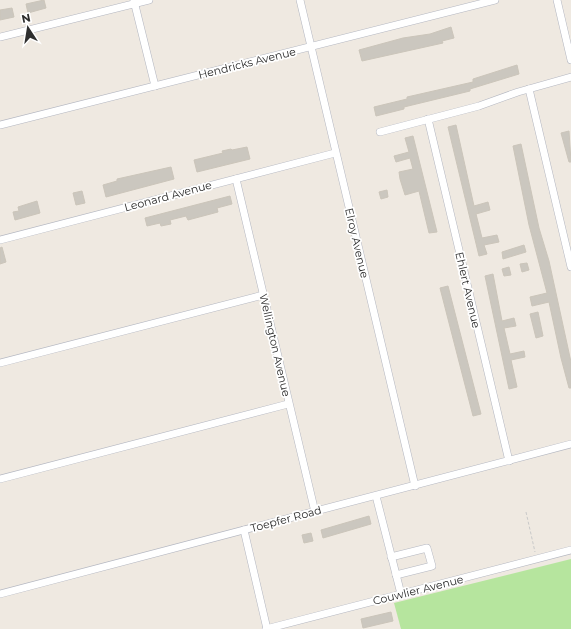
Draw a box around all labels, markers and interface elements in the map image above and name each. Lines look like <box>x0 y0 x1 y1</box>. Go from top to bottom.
north arrow <box>8 8 48 48</box>
text: N <box>20 10 32 26</box>
street label: Hendricks Avenue <box>197 44 298 82</box>
street label: Leonard Avenue <box>123 178 214 214</box>
street label: Elroy Avenue <box>342 207 372 280</box>
street label: Ehlert Avenue <box>452 251 484 330</box>
street label: Wellington Avenue <box>256 292 294 398</box>
street label: Toepfer Road <box>249 503 323 535</box>
street label: Couwlier Avenue <box>371 572 465 608</box>

